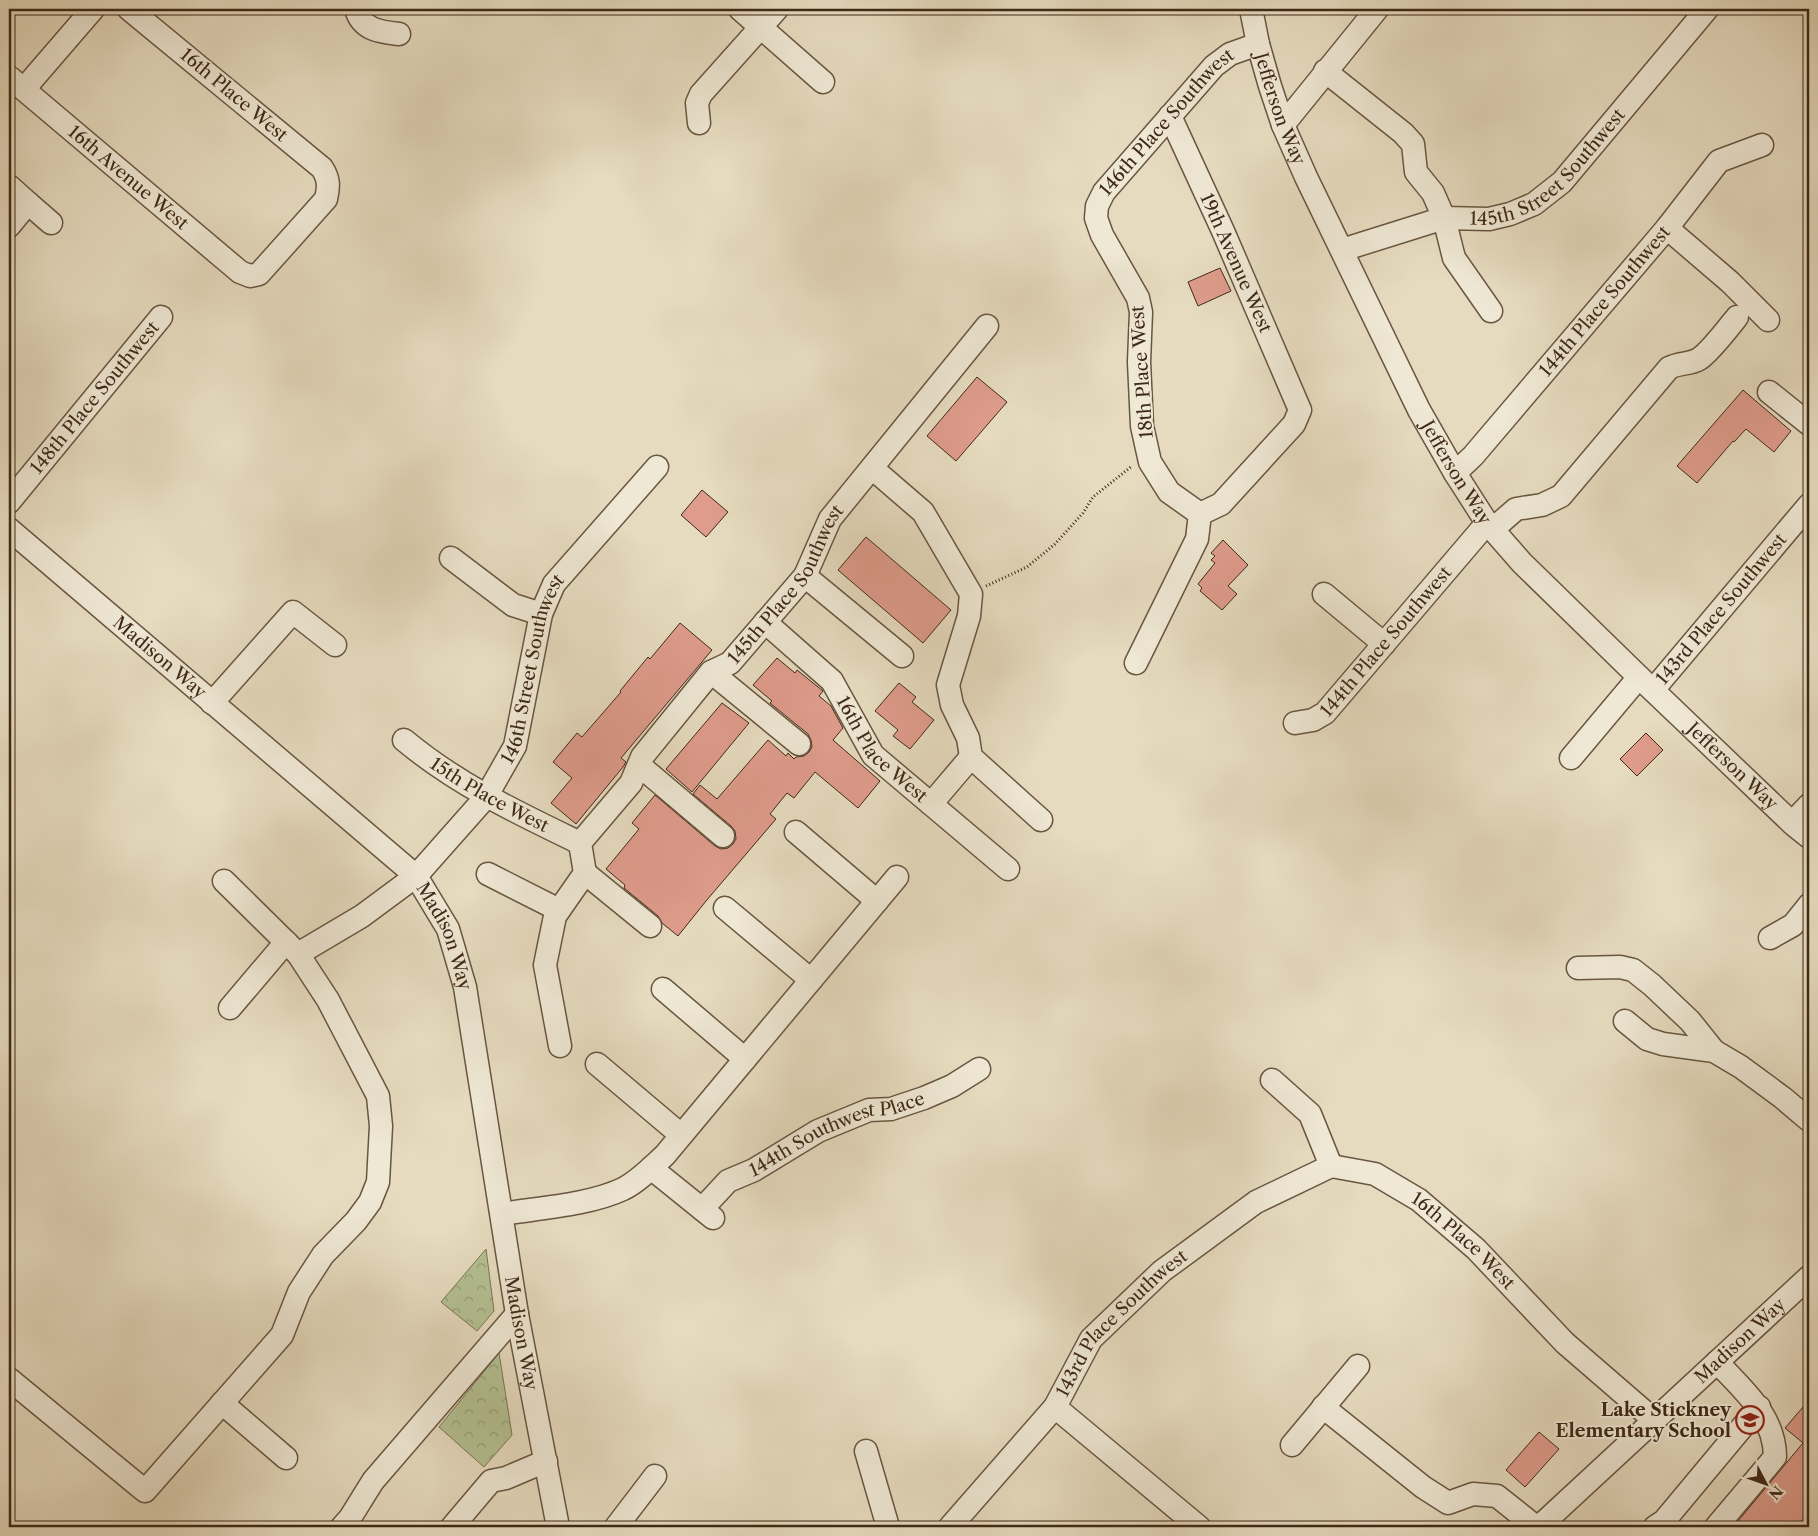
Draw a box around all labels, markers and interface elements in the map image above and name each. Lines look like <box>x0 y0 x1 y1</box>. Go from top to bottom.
street label: 16th Place West <box>176 44 293 147</box>
street label: 146th Place Southwest <box>1095 44 1239 200</box>
street label: Jefferson Way <box>1249 47 1311 169</box>
street label: 145th Street Southwest <box>1469 104 1630 230</box>
street label: 16th Avenue West <box>64 121 193 235</box>
street label: 19th Avenue West <box>1195 190 1277 337</box>
street label: 144th Place Southwest <box>1535 221 1675 381</box>
street label: 18th Place West <box>1126 304 1158 439</box>
street label: 148th Place Southwest <box>26 316 164 478</box>
street label: Jefferson Way <box>1415 414 1497 529</box>
street label: 145th Place Southwest <box>723 500 849 668</box>
street label: 143rd Place Southwest <box>1651 528 1792 689</box>
street label: 144th Place Southwest <box>1316 561 1457 721</box>
street label: 146th Street Southwest <box>496 569 569 768</box>
street label: Madison Way <box>109 612 211 704</box>
street label: 16th Place West <box>832 692 932 808</box>
street label: Jefferson Way <box>1680 716 1783 815</box>
street label: 15th Place West <box>426 753 553 837</box>
street label: Madison Way <box>411 878 477 993</box>
street label: 144th Southwest Place <box>746 1088 927 1182</box>
street label: 16th Place West <box>1408 1187 1520 1295</box>
street label: 143rd Place Southwest <box>1051 1245 1192 1401</box>
street label: Madison Way <box>500 1275 543 1393</box>
street label: Madison Way <box>1690 1293 1791 1388</box>
place label: Lake Stickney Elementary School <box>1555 1399 1732 1442</box>
school or university icon: Lake Stickney Elementary School <box>1735 1405 1765 1435</box>
north arrow <box>1740 1458 1790 1508</box>
text: N <box>1765 1482 1787 1503</box>

